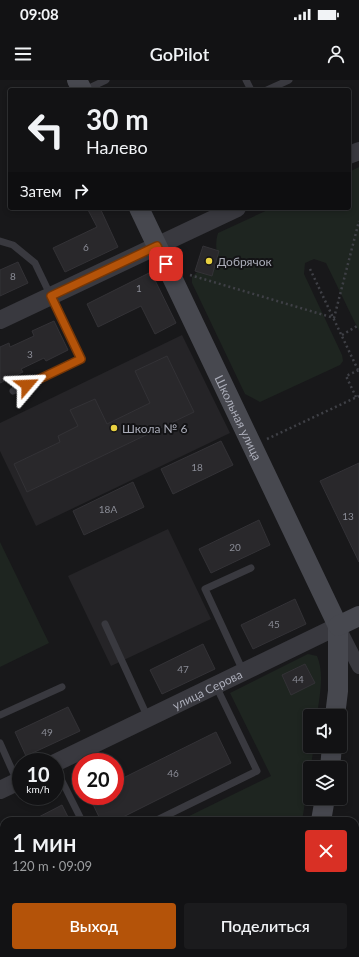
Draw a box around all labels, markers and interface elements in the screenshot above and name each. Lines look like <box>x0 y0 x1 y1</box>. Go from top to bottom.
text: 09:08 <box>20 5 59 23</box>
icon: menu <box>12 43 34 65</box>
text: GoPilot <box>150 43 209 65</box>
icon: person <box>325 43 347 65</box>
text: 30 m <box>86 102 149 136</box>
icon: left <box>20 104 72 156</box>
text: Налево <box>86 136 148 158</box>
icon: right <box>70 180 92 202</box>
text: Затем <box>20 182 62 200</box>
house number: 6 <box>83 241 89 253</box>
pin <box>149 247 183 281</box>
icon: arrive <box>155 253 177 275</box>
place label: Добрячок <box>217 254 272 269</box>
marker: Добрячок <box>204 256 214 266</box>
house number: 8 <box>10 270 16 282</box>
house number: 1 <box>136 282 142 294</box>
house number: 3 <box>27 348 33 360</box>
position arrow <box>6 364 48 406</box>
street label: Школьная улица <box>212 372 265 463</box>
place label: Школа № 6 <box>122 421 187 436</box>
marker: Школа № 6 <box>109 423 119 433</box>
house number: 18 <box>191 461 203 473</box>
house number: 18А <box>99 503 117 515</box>
house number: 13 <box>342 510 354 522</box>
house number: 20 <box>229 541 241 553</box>
house number: 45 <box>268 618 280 630</box>
house number: 47 <box>177 663 189 675</box>
street label: улица Серова <box>170 666 244 713</box>
house number: 44 <box>292 673 304 685</box>
map controls <box>303 709 347 805</box>
button: sound <box>303 709 347 753</box>
house number: 49 <box>41 726 53 738</box>
speed limit sign: 20 <box>72 753 124 805</box>
button: layers <box>303 761 347 805</box>
text: 10 <box>26 762 50 786</box>
house number: 46 <box>167 767 179 779</box>
text: km/h <box>26 783 50 795</box>
text: 1 мин <box>12 828 76 857</box>
button: close <box>305 830 347 872</box>
text: 120 m · 09:09 <box>12 858 92 874</box>
button: Выход <box>12 903 176 949</box>
button: Поделиться <box>184 903 347 949</box>

